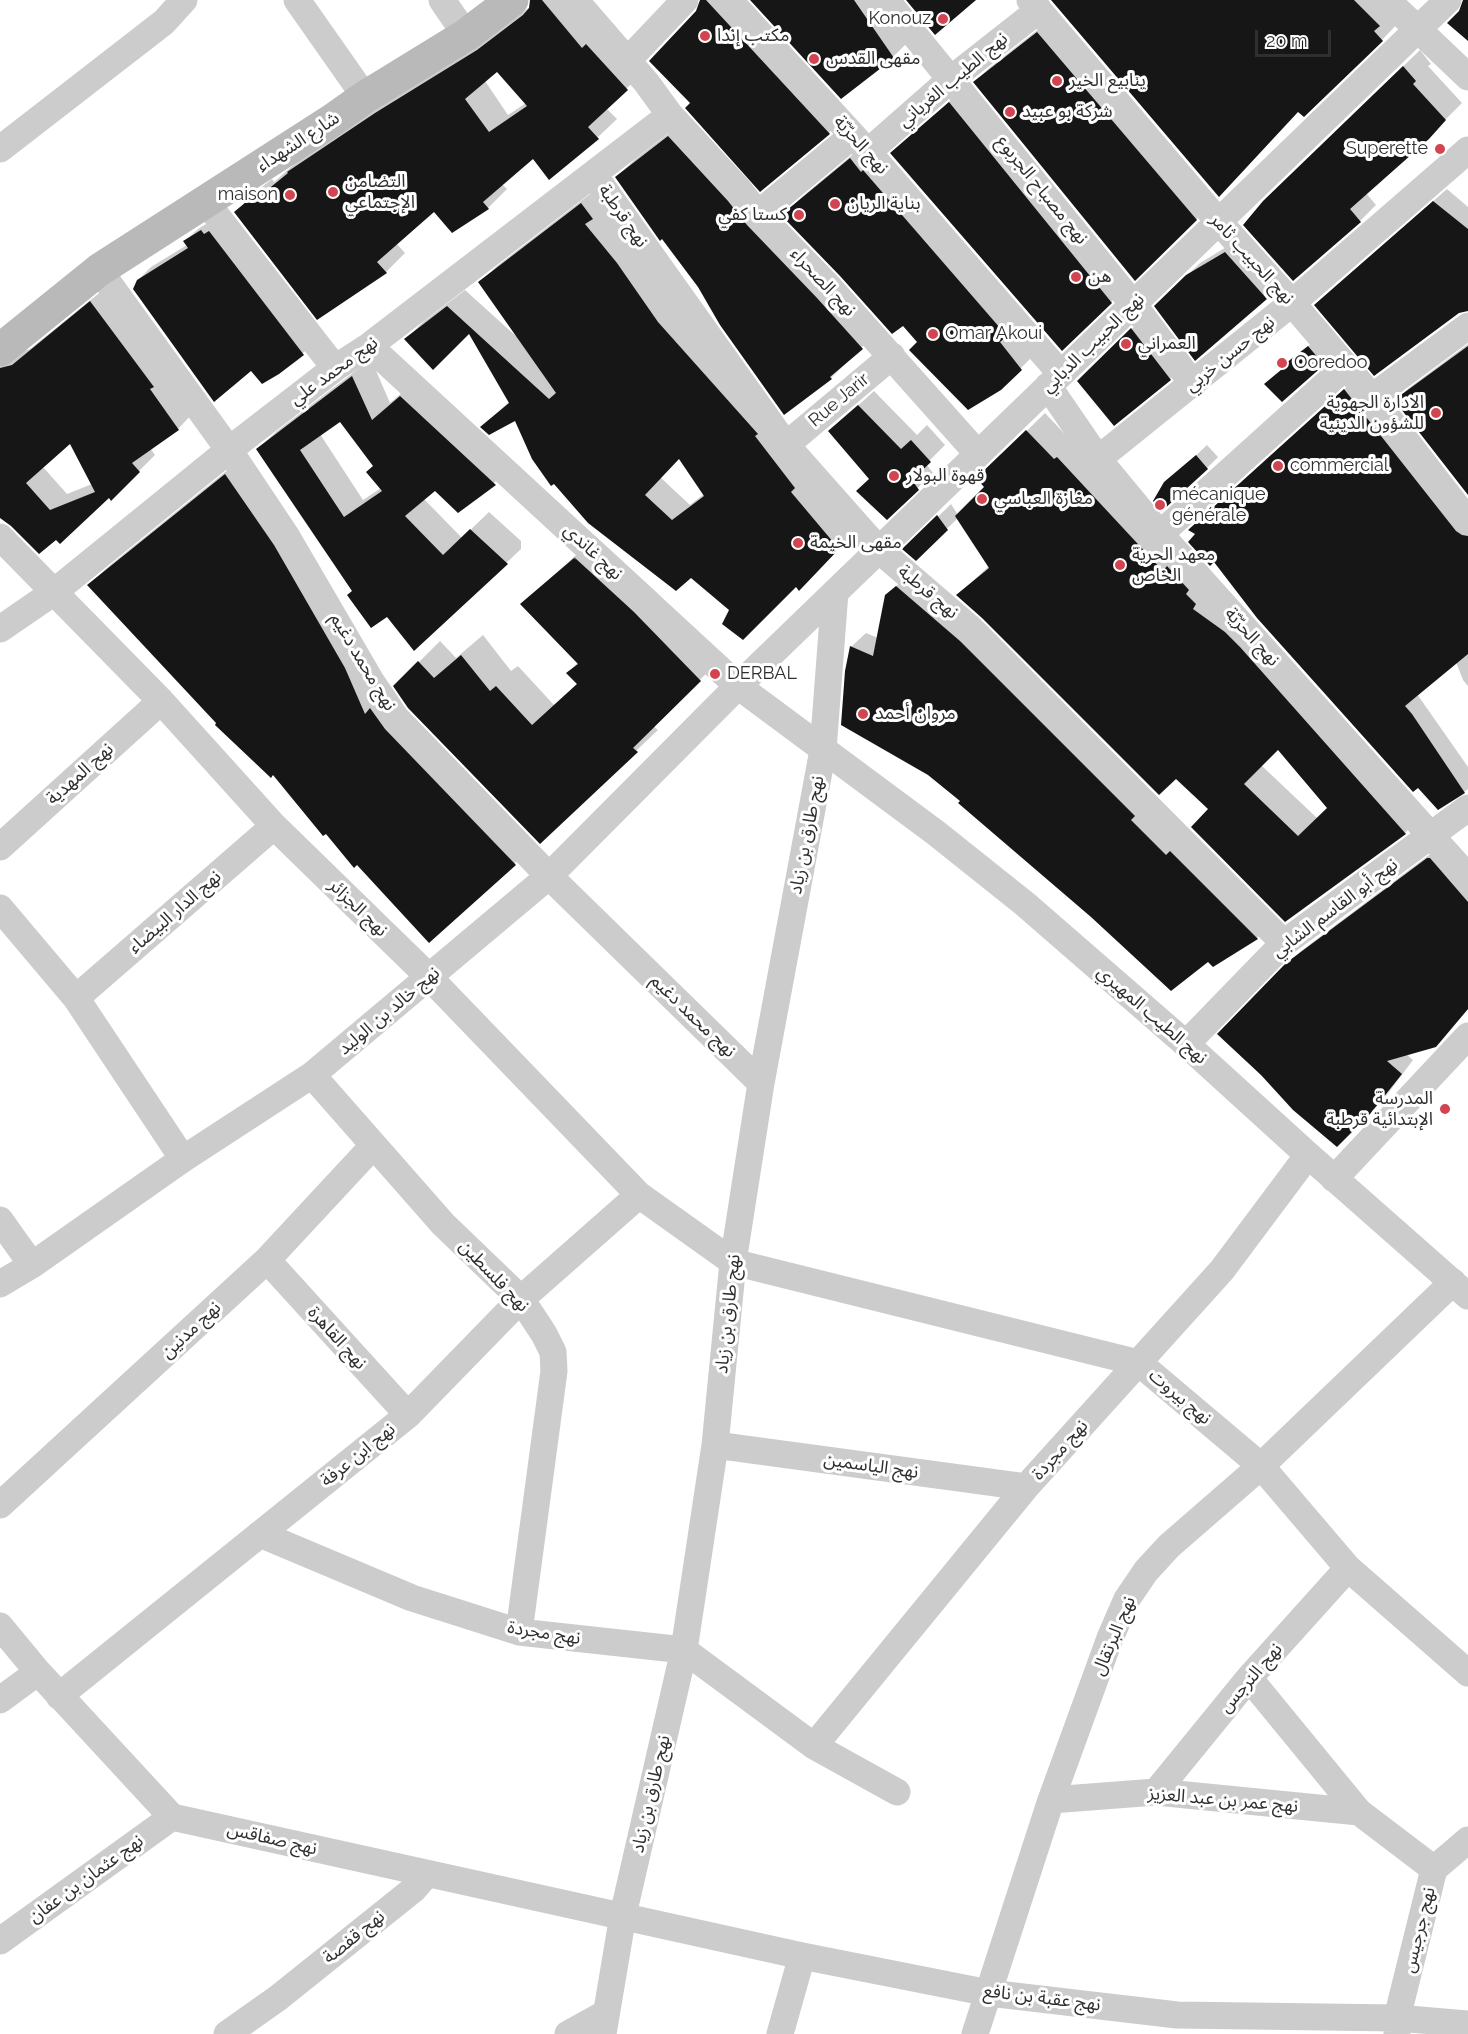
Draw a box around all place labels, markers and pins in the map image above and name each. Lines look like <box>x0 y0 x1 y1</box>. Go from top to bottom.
place label: Konouz <box>869 8 931 30</box>
marker: Konouz <box>936 12 950 26</box>
place label: مكتب إندا <box>717 25 790 47</box>
marker: مكتب إندا <box>698 29 712 43</box>
place label: مقهى القدس <box>826 48 921 70</box>
marker: مقهى القدس <box>807 52 821 66</box>
place label: ينابيع الخير <box>1069 70 1146 92</box>
marker: ينابيع الخير <box>1050 74 1064 88</box>
place label: شركة بو عبيد <box>1022 101 1113 123</box>
marker: شركة بو عبيد <box>1003 105 1017 119</box>
place label: Superette <box>1346 138 1428 160</box>
marker: Superette <box>1433 142 1447 156</box>
place label: التضامن الإجتماعي <box>345 171 415 213</box>
place label: maison <box>218 184 278 206</box>
marker: التضامن الإجتماعي <box>326 185 340 199</box>
marker: maison <box>283 188 297 202</box>
place label: بناية الريان <box>847 193 920 215</box>
marker: بناية الريان <box>828 197 842 211</box>
place label: كستا كفي <box>718 204 787 226</box>
marker: كستا كفي <box>792 208 806 222</box>
place label: هن <box>1088 266 1111 288</box>
marker: هن <box>1069 270 1083 284</box>
place label: Omar Akoui <box>945 323 1042 345</box>
marker: Omar Akoui <box>926 327 940 341</box>
place label: العمراني <box>1138 333 1196 355</box>
marker: العمراني <box>1119 337 1133 351</box>
place label: Ooredoo <box>1294 352 1367 374</box>
marker: Ooredoo <box>1275 356 1289 370</box>
place label: الادارة الجهوية للشؤون الدينية <box>1320 392 1424 434</box>
marker: الادارة الجهوية للشؤون الدينية <box>1429 406 1443 420</box>
place label: commercial <box>1290 455 1389 477</box>
marker: commercial <box>1271 459 1285 473</box>
place label: قهوة البولار <box>906 465 984 487</box>
marker: قهوة البولار <box>887 469 901 483</box>
place label: mécanique générale <box>1172 484 1266 526</box>
place label: مغازة العباسي <box>994 488 1093 510</box>
marker: مغازة العباسي <box>975 492 989 506</box>
marker: mécanique générale <box>1153 498 1167 512</box>
place label: مقهى الخيمة <box>810 532 902 554</box>
marker: مقهى الخيمة <box>791 536 805 550</box>
place label: معهد الحرية الخاص <box>1132 544 1215 586</box>
marker: معهد الحرية الخاص <box>1113 558 1127 572</box>
place label: DERBAL <box>727 663 797 685</box>
marker: DERBAL <box>708 667 722 681</box>
place label: مروان أحمد <box>875 703 956 725</box>
marker: مروان أحمد <box>856 707 870 721</box>
place label: المدرسة الإبتدائية قرطبة <box>1326 1088 1433 1130</box>
marker: المدرسة الإبتدائية قرطبة <box>1438 1102 1452 1116</box>

